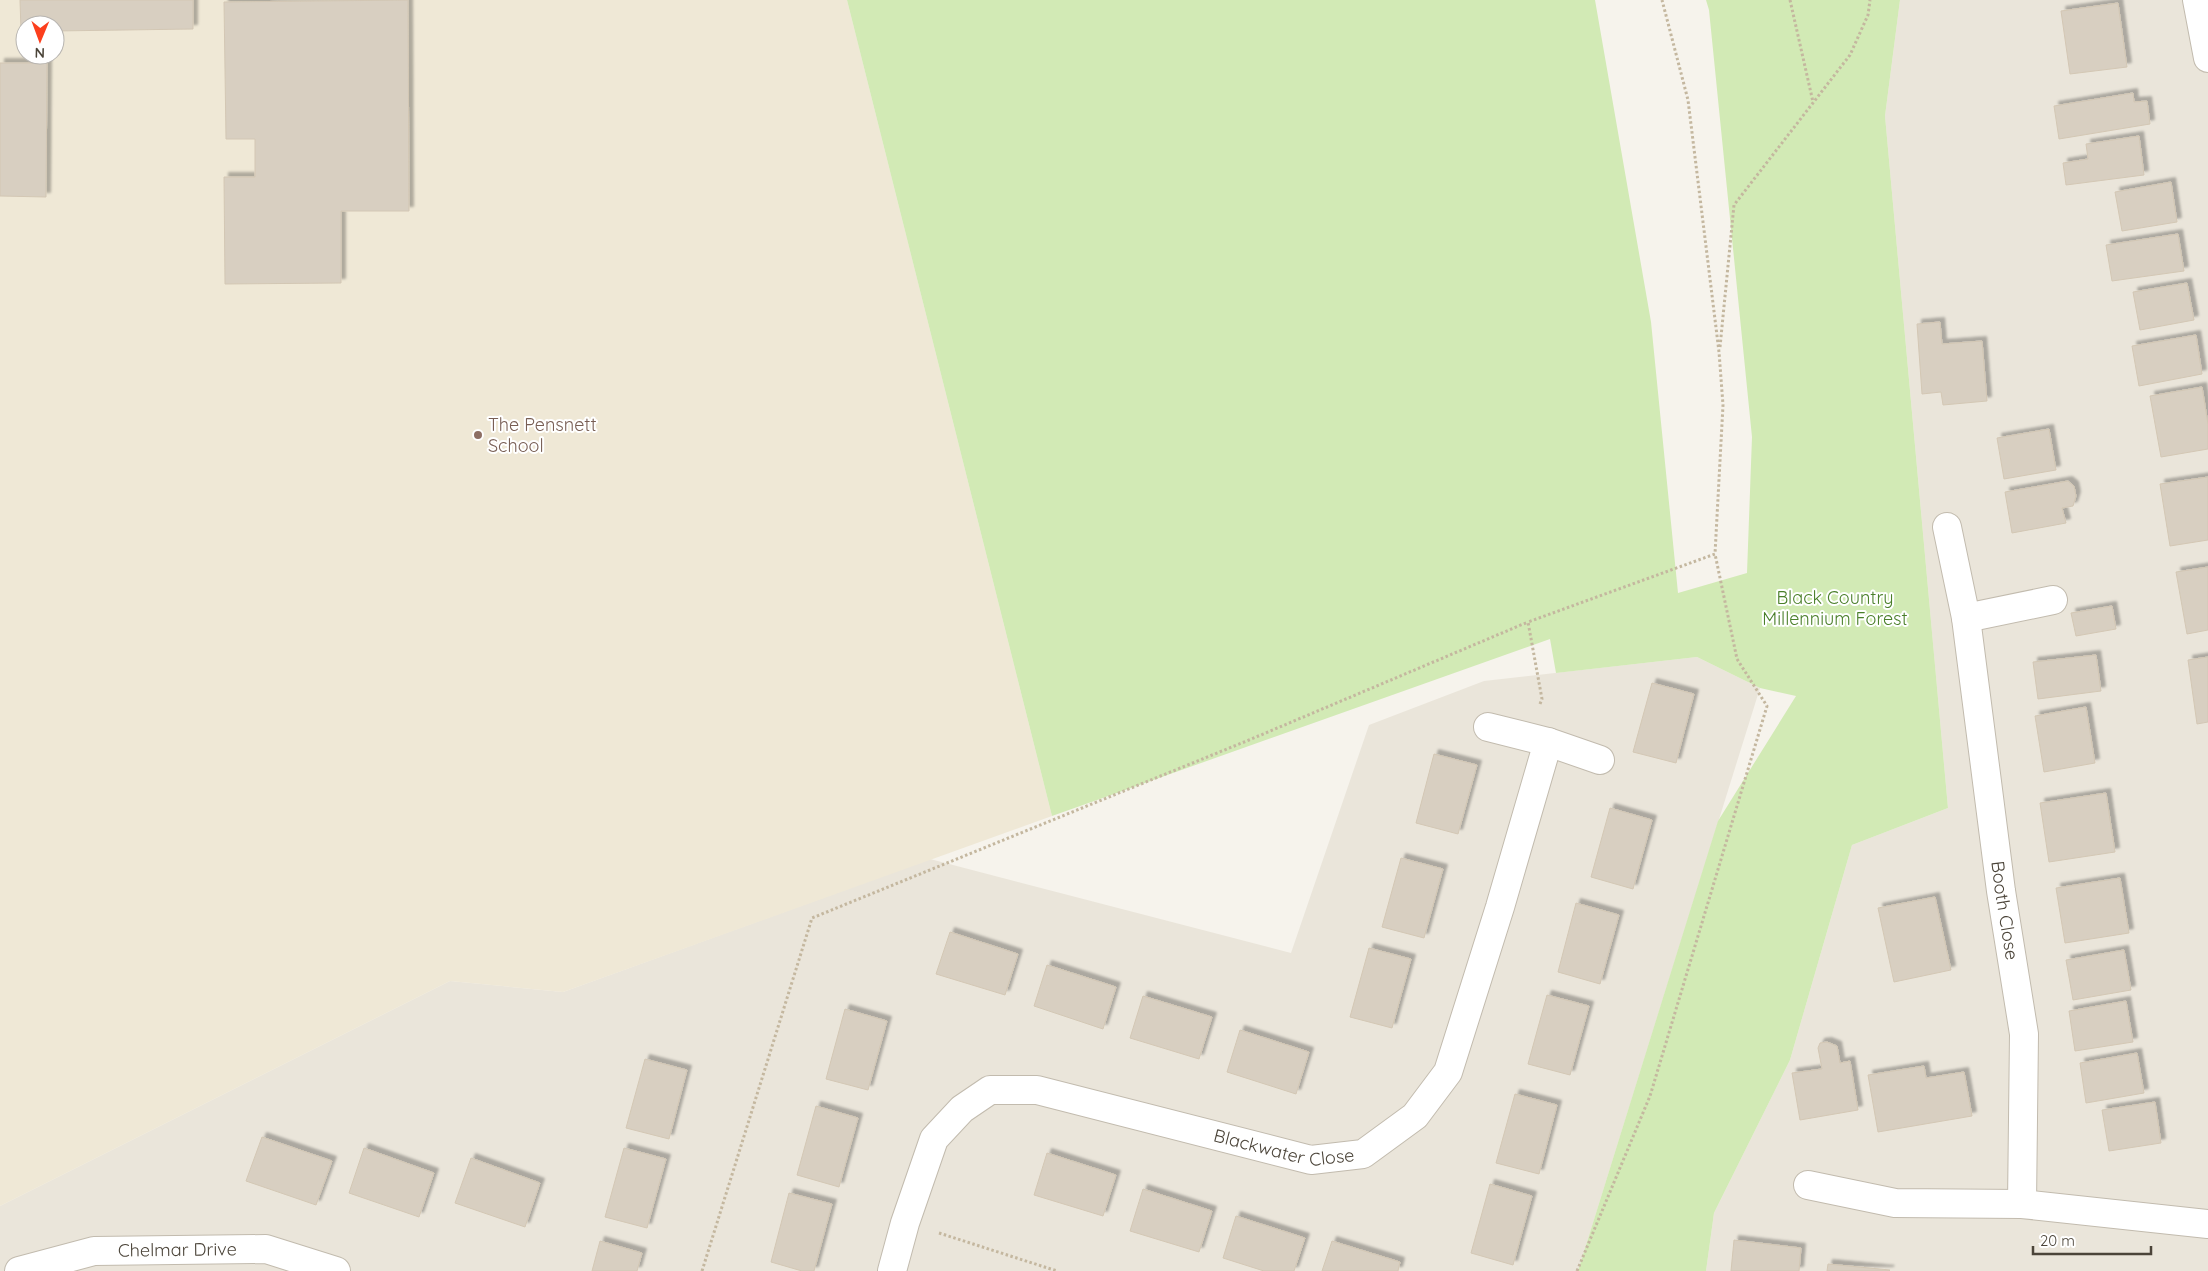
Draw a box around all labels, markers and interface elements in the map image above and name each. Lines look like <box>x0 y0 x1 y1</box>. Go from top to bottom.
north arrow <box>15 15 65 65</box>
text: N <box>34 44 45 62</box>
place label: The Pensnett School <box>488 413 597 457</box>
marker: The Pensnett School <box>472 429 484 441</box>
park label: Black Country Millennium Forest <box>1762 586 1908 630</box>
street label: Booth Close <box>1986 860 2024 962</box>
street label: Blackwater Close <box>1211 1124 1355 1171</box>
scale bar <box>2033 1224 2150 1256</box>
text: 20 m <box>2040 1231 2075 1250</box>
street label: Chelmar Drive <box>118 1237 237 1262</box>

